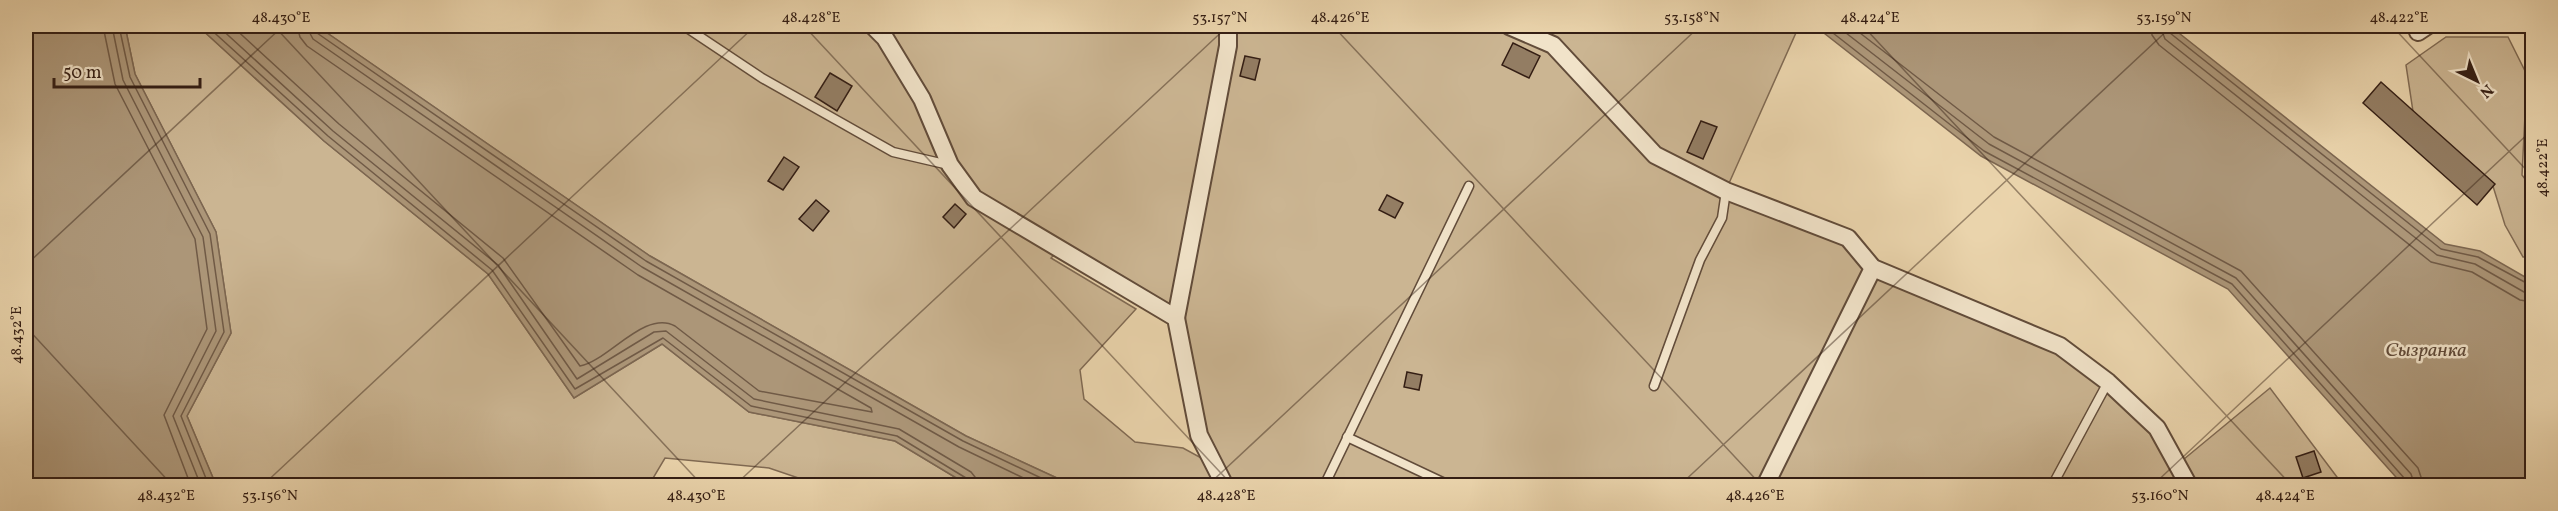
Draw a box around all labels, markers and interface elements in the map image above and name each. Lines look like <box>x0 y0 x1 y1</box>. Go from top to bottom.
text: 48.430°E <box>252 8 310 29</box>
text: 48.428°E <box>781 8 841 29</box>
text: 53.157°N <box>1192 8 1248 29</box>
text: 48.426°E <box>1310 8 1370 29</box>
text: 53.158°N <box>1664 8 1720 29</box>
text: 48.424°E <box>1840 8 1900 29</box>
text: 53.159°N <box>2136 8 2192 29</box>
text: 48.422°E <box>2369 8 2429 29</box>
scale bar <box>54 51 200 89</box>
north arrow <box>2447 51 2507 111</box>
text: 50 m <box>63 61 102 86</box>
text: N <box>2474 78 2498 103</box>
text: 48.422°E <box>2533 138 2554 198</box>
text: 48.432°E <box>7 306 28 364</box>
water label: Сызранка <box>2385 337 2467 365</box>
text: 48.432°E <box>137 486 195 507</box>
text: 53.156°N <box>242 486 298 507</box>
text: 48.430°E <box>667 486 725 507</box>
text: 48.428°E <box>1196 486 1256 507</box>
text: 48.426°E <box>1725 486 1785 507</box>
text: 53.160°N <box>2131 486 2189 507</box>
text: 48.424°E <box>2255 486 2315 507</box>

